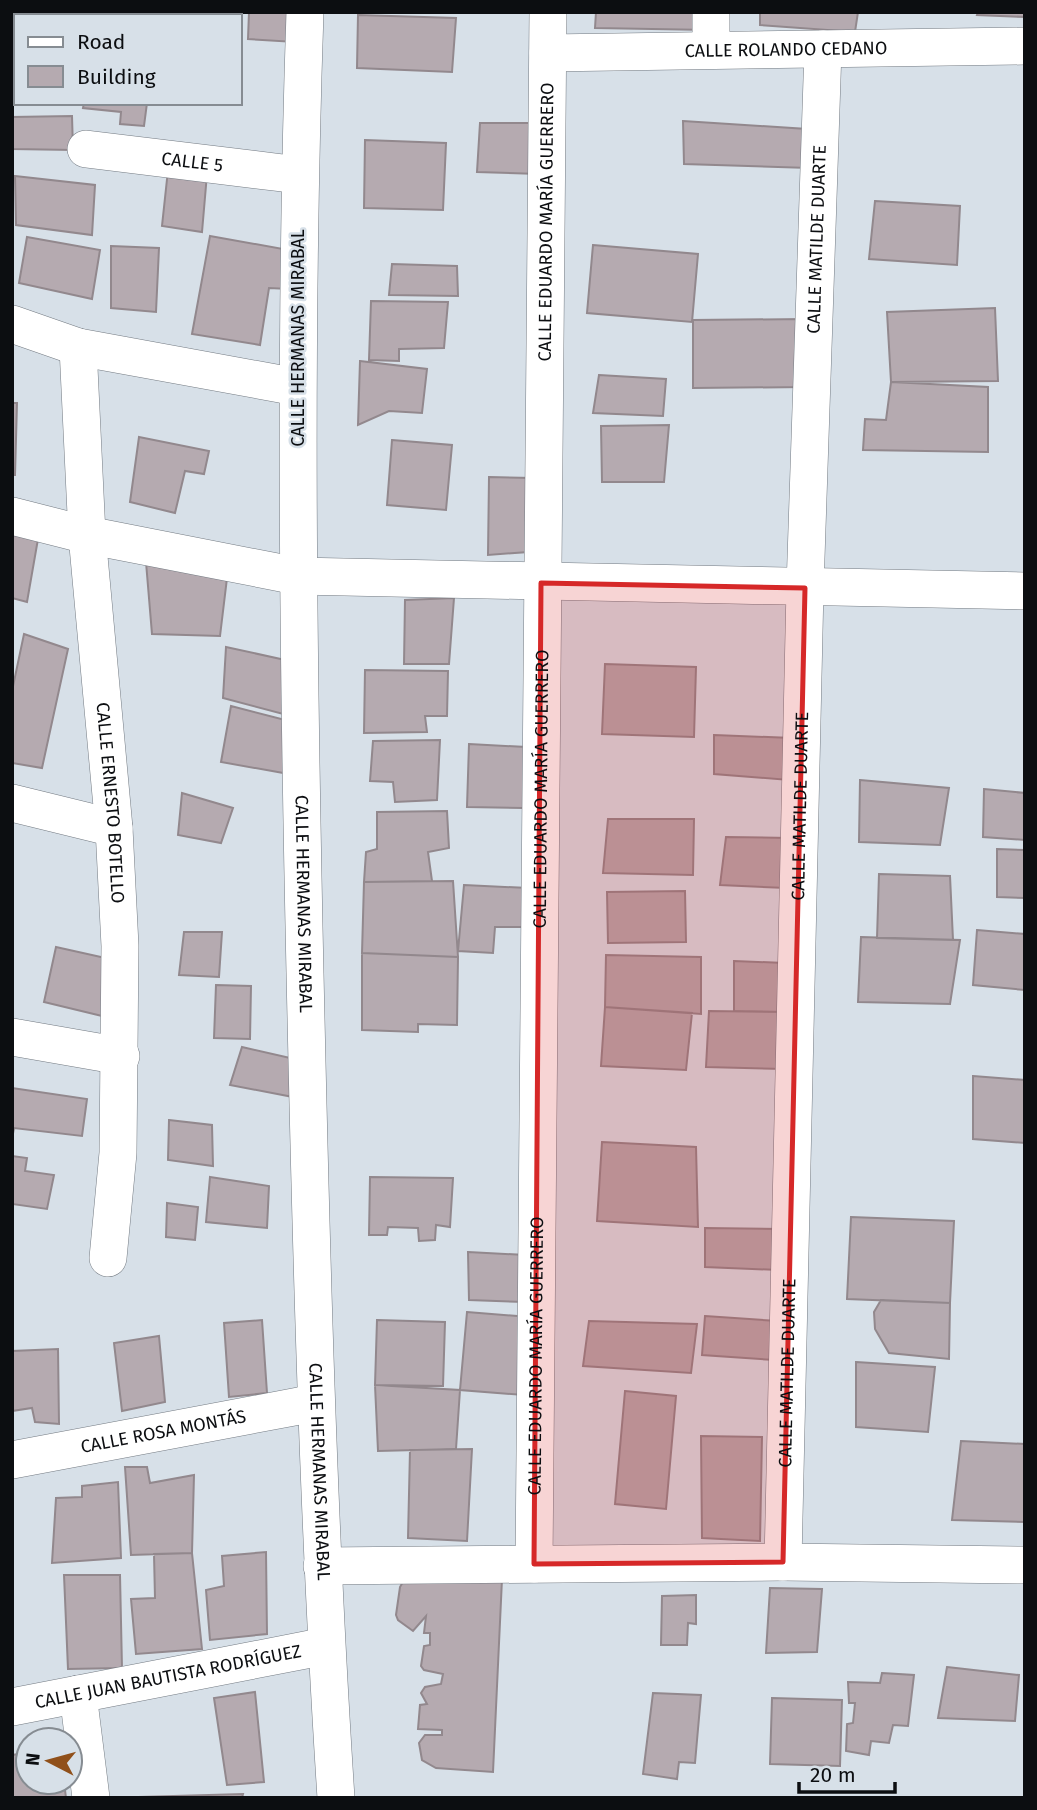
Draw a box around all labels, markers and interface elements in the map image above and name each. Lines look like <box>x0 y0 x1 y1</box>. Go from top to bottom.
legend <box>14 14 242 105</box>
text: Road <box>77 29 125 55</box>
street label: CALLE ROLANDO CEDANO <box>684 37 887 62</box>
text: Building <box>77 64 156 90</box>
street label: CALLE EDUARDO MARÍA GUERRERO <box>534 82 558 362</box>
street label: CALLE MATILDE DUARTE <box>802 145 831 334</box>
street label: CALLE 5 <box>160 147 224 177</box>
street label: CALLE HERMANAS MIRABAL <box>287 229 309 447</box>
street label: CALLE EDUARDO MARÍA GUERRERO <box>529 649 553 929</box>
street label: CALLE ERNESTO BOTELLO <box>91 701 129 904</box>
street label: CALLE MATILDE DUARTE <box>787 711 813 901</box>
street label: CALLE HERMANAS MIRABAL <box>290 795 317 1013</box>
street label: CALLE EDUARDO MARÍA GUERRERO <box>524 1216 548 1496</box>
street label: CALLE MATILDE DUARTE <box>774 1278 800 1468</box>
street label: CALLE HERMANAS MIRABAL <box>304 1362 335 1581</box>
street label: CALLE ROSA MONTÁS <box>79 1405 248 1458</box>
street label: CALLE JUAN BAUTISTA RODRÍGUEZ <box>33 1640 303 1713</box>
north arrow <box>14 1726 84 1796</box>
scale bar <box>799 1750 895 1794</box>
text: N <box>20 1752 45 1767</box>
text: 20 m <box>810 1762 856 1788</box>

